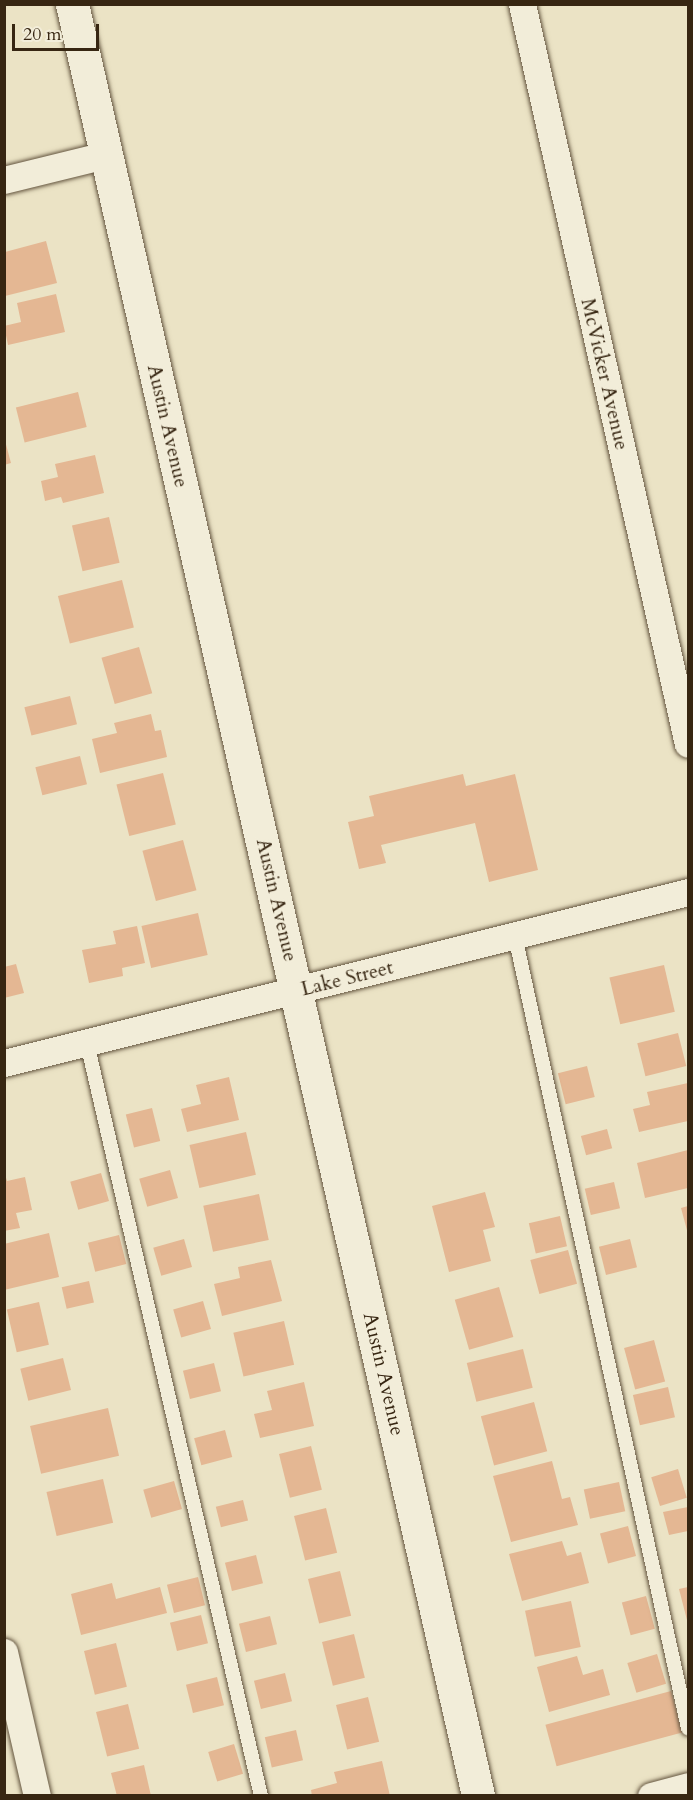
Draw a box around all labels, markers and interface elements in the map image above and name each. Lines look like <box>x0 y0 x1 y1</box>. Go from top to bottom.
scale bar <box>15 12 102 50</box>
text: 20 m <box>23 22 62 47</box>
street label: McVicker Avenue <box>576 296 634 452</box>
street label: Austin Avenue <box>142 362 194 490</box>
street label: Austin Avenue <box>251 836 303 964</box>
street label: Lake Street <box>298 955 396 1001</box>
street label: Austin Avenue <box>358 1310 410 1438</box>

